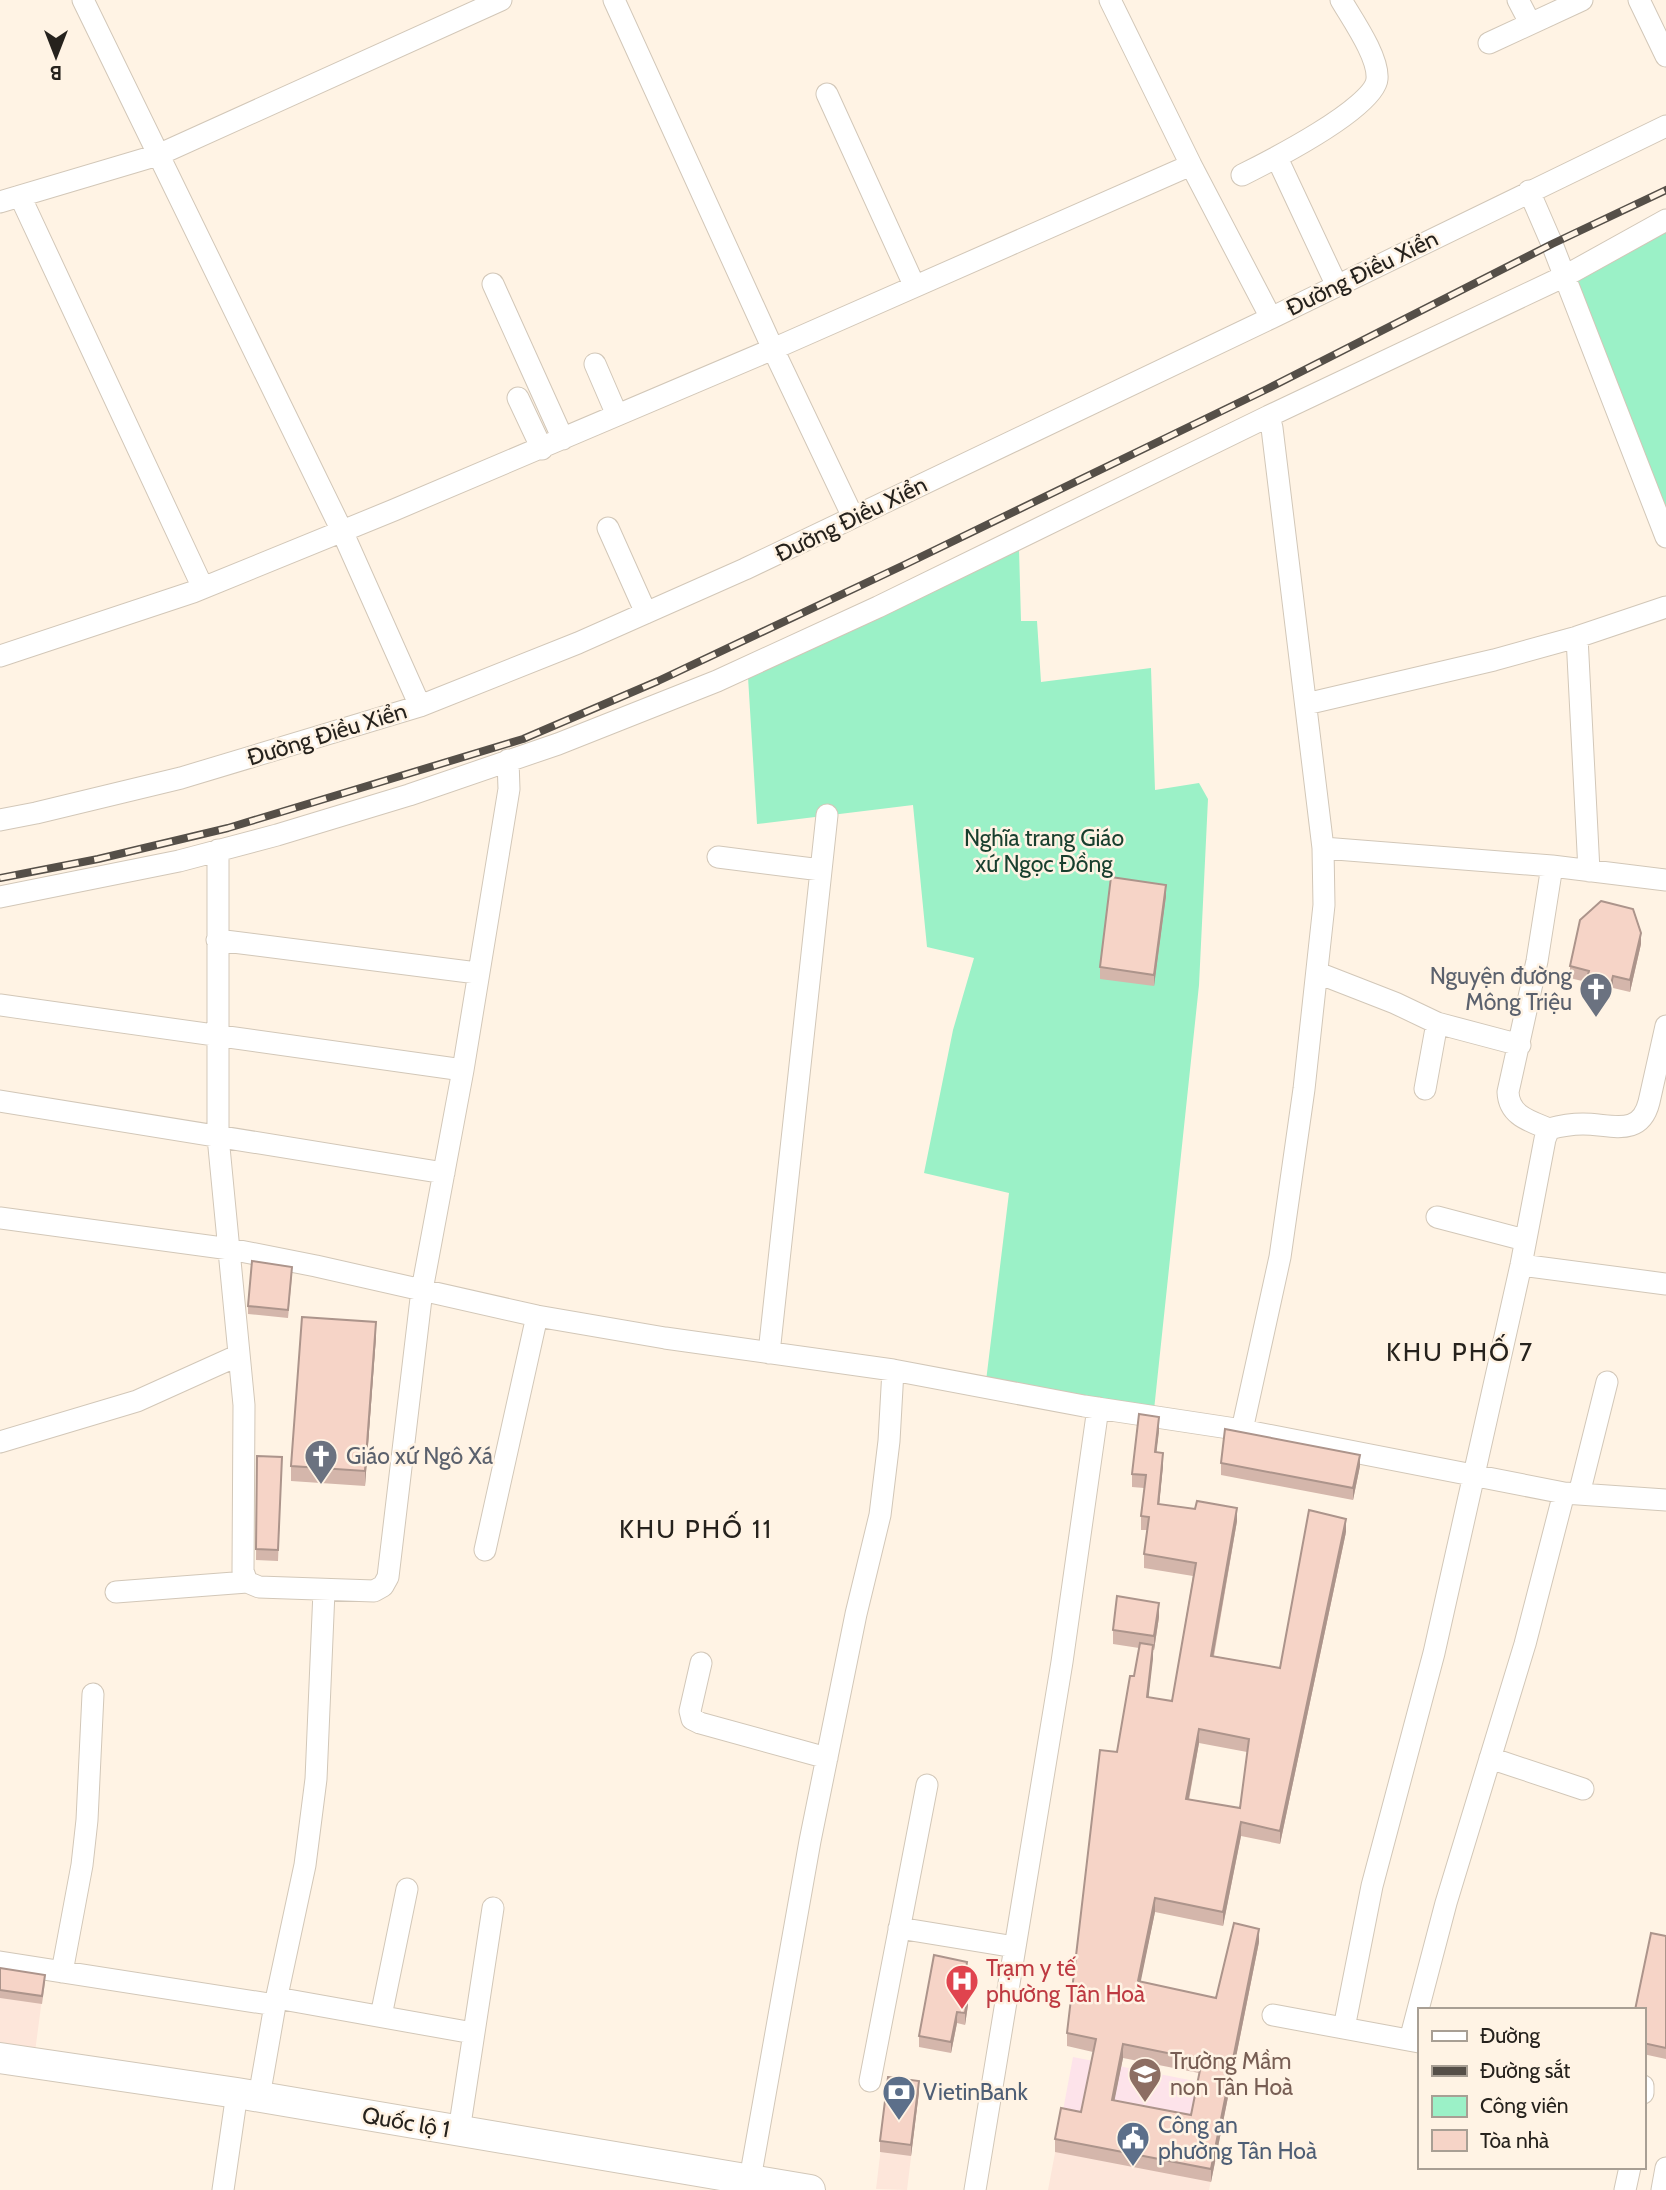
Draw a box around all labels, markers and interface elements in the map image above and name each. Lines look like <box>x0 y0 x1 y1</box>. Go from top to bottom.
north arrow <box>21 21 91 91</box>
text: B <box>50 61 62 84</box>
street label: Đường Điều Xiển <box>1282 224 1442 322</box>
street label: Đường Điều Xiển <box>771 470 931 568</box>
street label: Đường Điều Xiển <box>244 696 410 772</box>
park label: Nghĩa trang Giáo xứ Ngọc Đồng <box>964 824 1124 878</box>
place label: Nguyện đường Mông Triệu <box>1430 962 1573 1016</box>
church icon: Nguyện đường Mông Triệu <box>1577 970 1615 1019</box>
district label: KHU PHỐ 7 <box>1386 1334 1534 1368</box>
church icon: Giáo xứ Ngô Xá <box>302 1437 340 1486</box>
place label: Giáo xứ Ngô Xá <box>346 1442 493 1470</box>
district label: KHU PHỐ 11 <box>619 1511 773 1545</box>
place label: Trạm y tế phường Tân Hoà <box>986 1954 1145 2008</box>
hospital icon: Trạm y tế phường Tân Hoà <box>943 1962 981 2011</box>
legend <box>1418 2008 1645 2169</box>
text: Đường <box>1480 2023 1541 2048</box>
place label: Trường Mầm non Tân Hoà <box>1170 2047 1293 2101</box>
school or university icon: Trường Mầm non Tân Hoà <box>1126 2055 1164 2104</box>
text: Đường sắt <box>1480 2058 1570 2083</box>
bank icon: VietinBank <box>880 2073 918 2122</box>
place label: VietinBank <box>923 2078 1028 2106</box>
text: Công viên <box>1480 2093 1568 2118</box>
street label: Quốc lộ 1 <box>360 2101 452 2143</box>
place label: Công an phường Tân Hoà <box>1158 2111 1317 2165</box>
public building icon: Công an phường Tân Hoà <box>1114 2119 1152 2168</box>
text: Tòa nhà <box>1480 2128 1549 2153</box>

